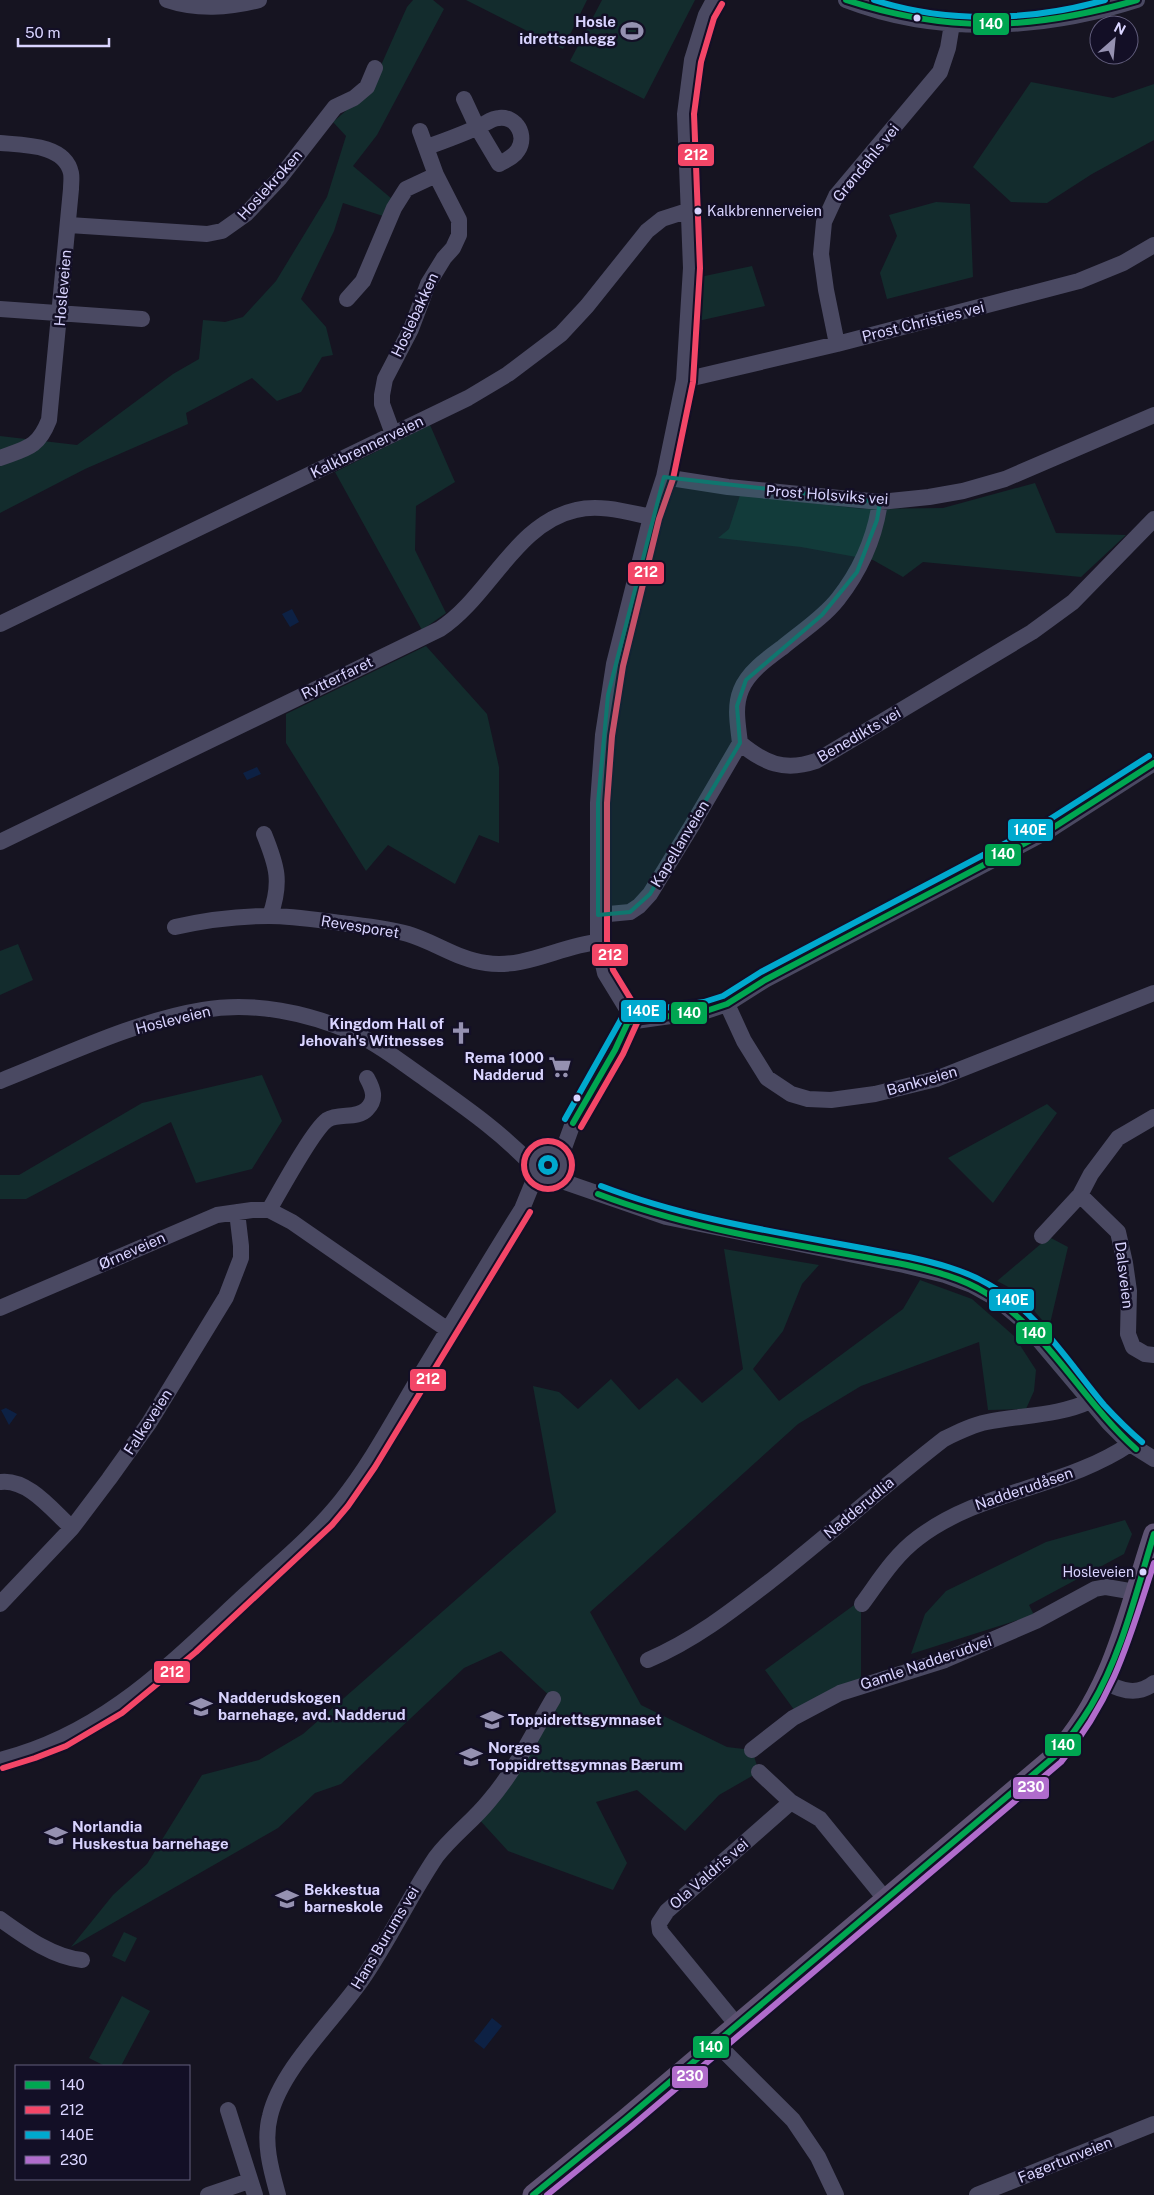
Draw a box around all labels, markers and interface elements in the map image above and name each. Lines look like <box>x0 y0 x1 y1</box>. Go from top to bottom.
line badge: 140 <box>972 12 1010 36</box>
place label: Hosle idrettsanlegg <box>519 13 617 47</box>
unlabelled marker <box>912 13 922 23</box>
scale bar <box>18 15 109 47</box>
north arrow <box>1089 15 1139 65</box>
text: 140 <box>979 16 1003 32</box>
sports icon: Hosle idrettsanlegg <box>619 18 645 44</box>
text: N <box>1111 19 1128 38</box>
text: 50 m <box>25 24 60 41</box>
street label: Grøndahls vei <box>829 120 902 205</box>
line badge: 212 <box>677 143 715 167</box>
street label: Hoslekroken <box>234 146 305 223</box>
text: 212 <box>684 147 708 163</box>
place label: Kalkbrennerveien <box>707 203 822 219</box>
marker: Kalkbrennerveien <box>693 206 703 216</box>
street label: Hosleveien <box>51 249 74 327</box>
street label: Hoslebakken <box>388 270 441 360</box>
street label: Prost Christies vei <box>860 298 986 345</box>
street label: Kalkbrennerveien <box>308 412 426 481</box>
street label: Prost Holsviks vei <box>765 482 889 507</box>
line badge: 212 <box>627 561 665 585</box>
text: 212 <box>634 564 658 580</box>
street label: Rytterfaret <box>298 653 375 702</box>
street label: Benedikts vei <box>814 704 903 765</box>
street label: Kapellanveien <box>647 797 712 890</box>
line badge: 140E <box>1007 818 1054 842</box>
text: 140E <box>1013 822 1047 838</box>
line badge: 140 <box>984 843 1022 867</box>
text: 140 <box>991 846 1015 862</box>
street label: Revesporet <box>320 912 401 941</box>
line badge: 212 <box>591 943 629 967</box>
text: 212 <box>598 947 622 963</box>
line badge: 140E <box>620 999 667 1023</box>
line badge: 140 <box>670 1001 708 1025</box>
street label: Hosleveien <box>134 1002 212 1037</box>
text: 140E <box>626 1003 660 1019</box>
text: 140 <box>677 1005 701 1021</box>
place label: Kingdom Hall of Jehovah's Witnesses <box>299 1015 444 1049</box>
church icon: Kingdom Hall of Jehovah's Witnesses <box>448 1020 474 1046</box>
place label: Rema 1000 Nadderud <box>465 1049 544 1083</box>
supermarket icon: Rema 1000 Nadderud <box>547 1054 573 1080</box>
street label: Bankveien <box>885 1062 959 1099</box>
unlabelled marker <box>572 1093 582 1103</box>
street label: Ørneveien <box>96 1228 168 1273</box>
street label: Dalsveien <box>1112 1240 1137 1309</box>
line badge: 140E <box>988 1288 1035 1312</box>
text: 140E <box>995 1292 1029 1308</box>
line badge: 140 <box>1015 1321 1053 1345</box>
text: 140 <box>1022 1325 1046 1341</box>
line badge: 212 <box>409 1368 447 1392</box>
text: 212 <box>416 1371 440 1387</box>
street label: Falkeveien <box>120 1386 175 1458</box>
street label: Nadderudåsen <box>973 1464 1075 1513</box>
street label: Nadderudlia <box>820 1473 897 1542</box>
place label: Hosleveien <box>1062 1564 1134 1580</box>
marker: Hosleveien <box>1138 1567 1148 1577</box>
street label: Gamle Nadderudvei <box>858 1632 994 1693</box>
line badge: 212 <box>153 1660 191 1684</box>
text: 212 <box>160 1664 184 1680</box>
place label: Nadderudskogen barnehage, avd. Nadderud <box>218 1689 406 1723</box>
school or university icon: Nadderudskogen barnehage, avd. Nadderud <box>188 1694 214 1720</box>
school or university icon: Toppidrettsgymnaset <box>479 1707 505 1733</box>
place label: Toppidrettsgymnaset <box>508 1711 662 1728</box>
line badge: 140 <box>1044 1733 1082 1757</box>
text: 140 <box>1051 1737 1075 1753</box>
place label: Norges Toppidrettsgymnas Bærum <box>488 1739 683 1773</box>
school or university icon: Norges Toppidrettsgymnas Bærum <box>458 1744 484 1770</box>
line badge: 230 <box>1012 1776 1050 1800</box>
text: 230 <box>1017 1779 1045 1795</box>
place label: Norlandia Huskestua barnehage <box>72 1818 229 1852</box>
school or university icon: Norlandia Huskestua barnehage <box>43 1823 69 1849</box>
street label: Ola Valdris vei <box>666 1835 751 1912</box>
place label: Bekkestua barneskole <box>304 1881 383 1915</box>
street label: Hans Burums vei <box>347 1883 422 1992</box>
school or university icon: Bekkestua barneskole <box>274 1886 300 1912</box>
line badge: 140 <box>692 2035 730 2059</box>
text: 140 <box>699 2039 723 2055</box>
legend <box>15 2065 190 2180</box>
line badge: 230 <box>671 2065 709 2089</box>
text: 230 <box>676 2068 704 2084</box>
text: 140 <box>60 2076 85 2093</box>
text: 212 <box>60 2101 84 2118</box>
text: 140E <box>60 2126 94 2143</box>
street label: Fagertunveien <box>1015 2133 1114 2186</box>
text: 230 <box>60 2151 87 2168</box>

